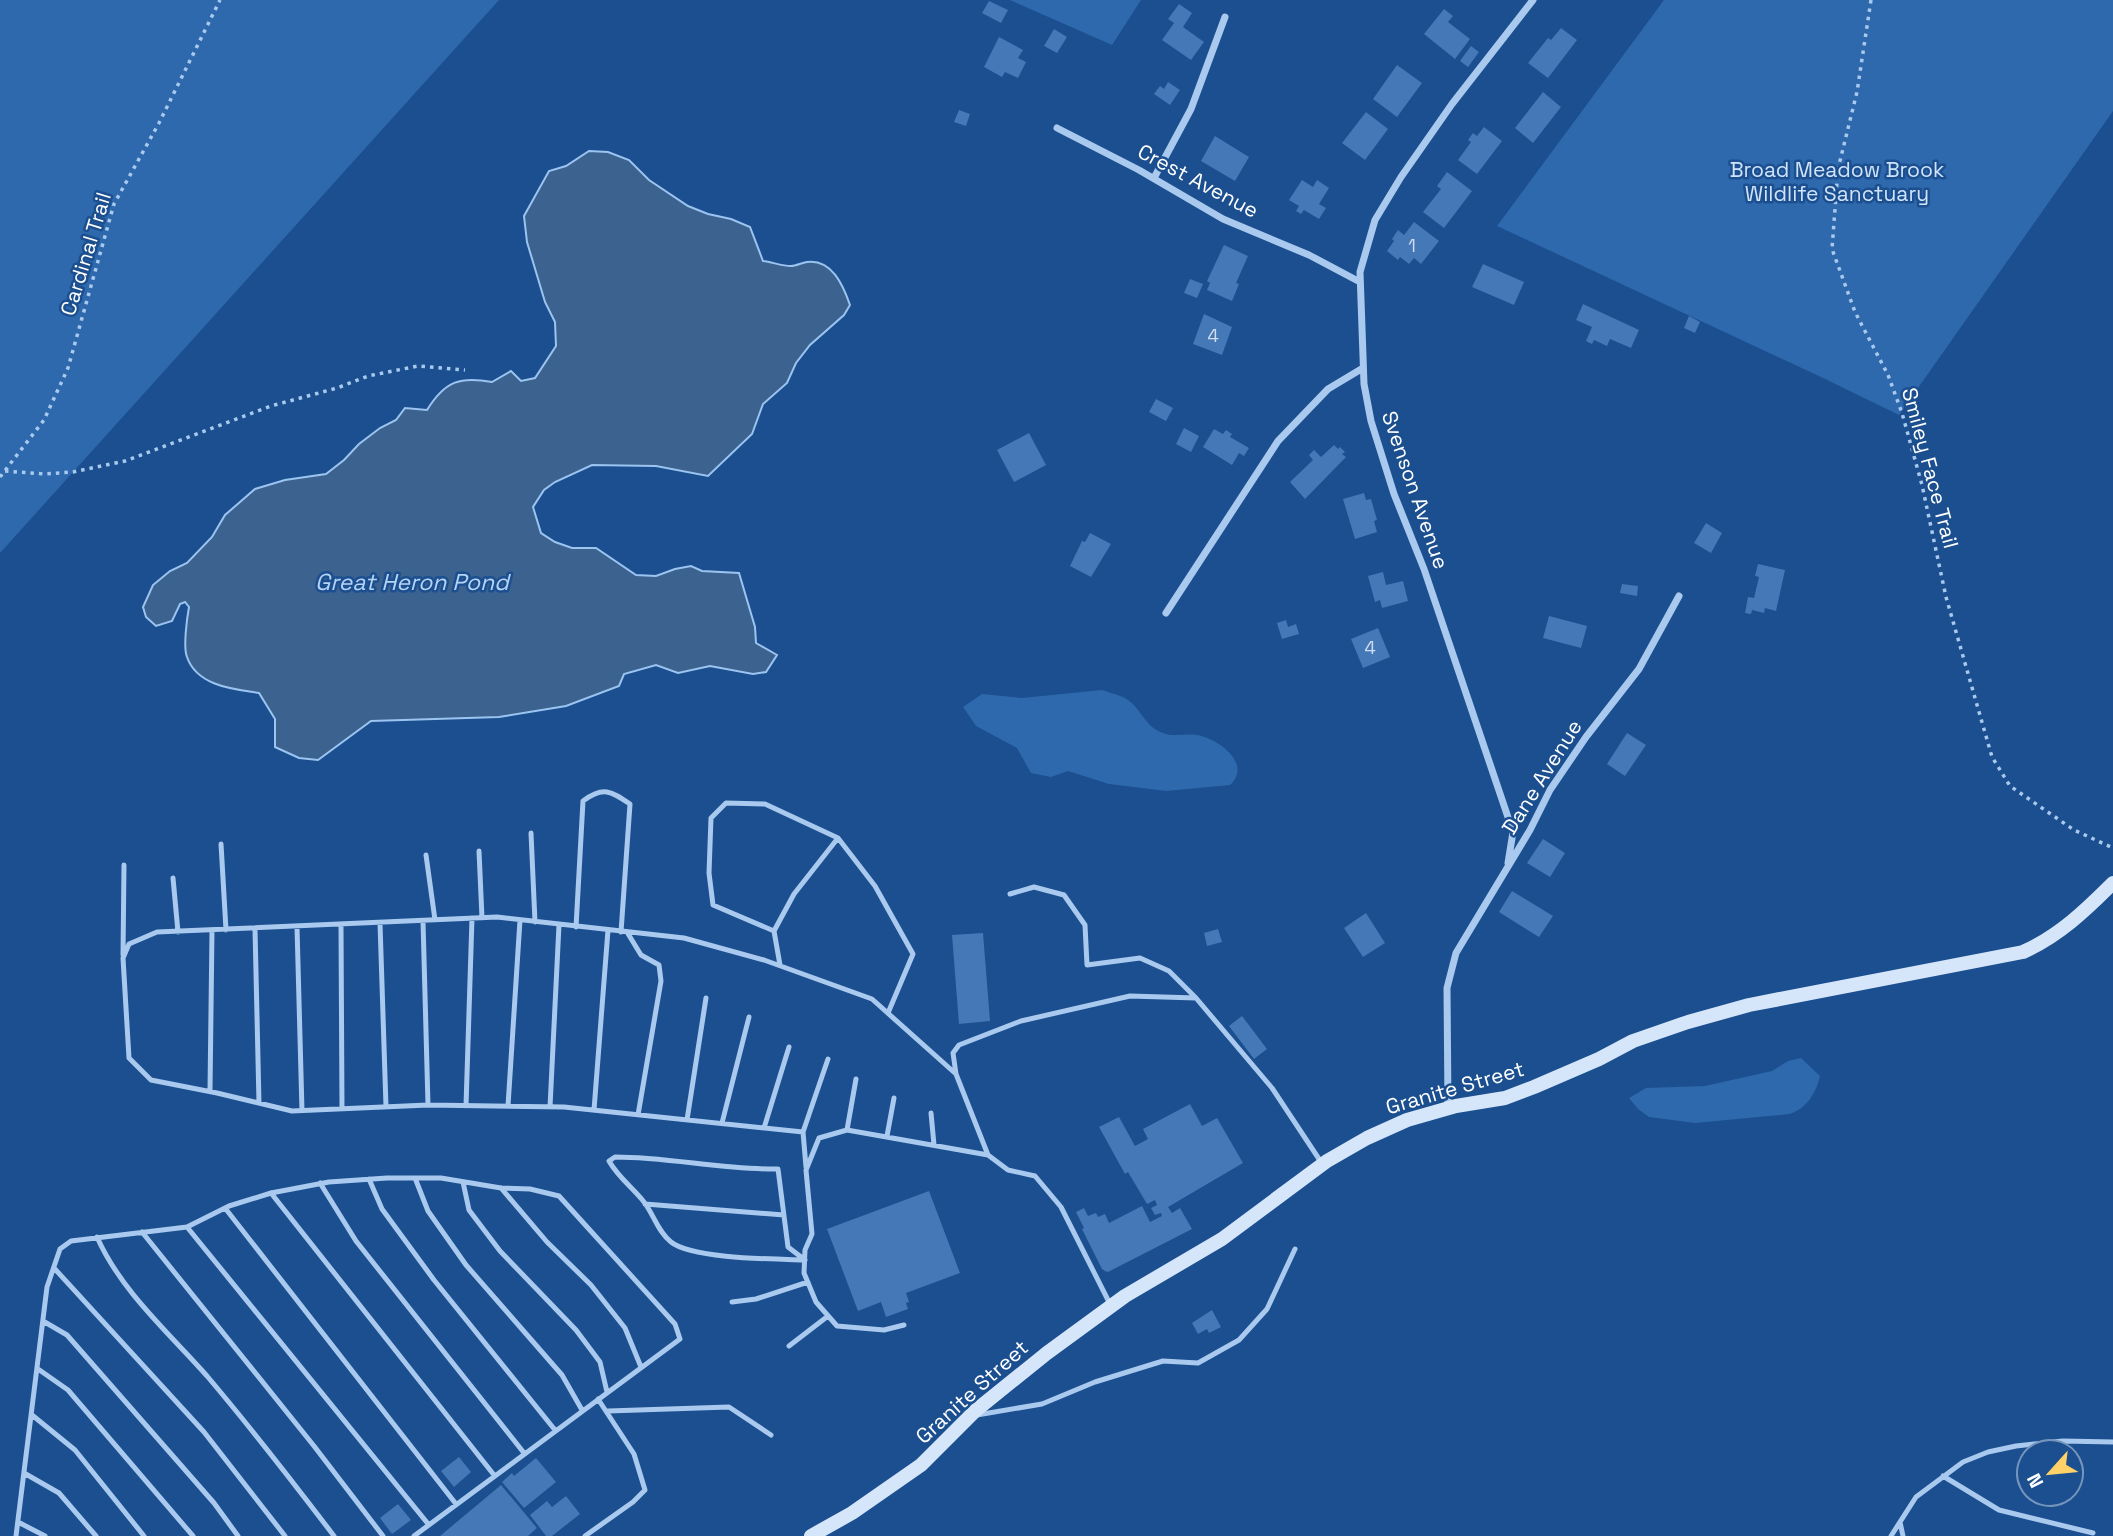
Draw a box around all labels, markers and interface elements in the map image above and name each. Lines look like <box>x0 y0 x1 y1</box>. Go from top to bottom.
street label: Crest Avenue <box>1133 137 1263 224</box>
park label: Broad Meadow Brook Wildlife Sanctuary <box>1730 156 1944 207</box>
street label: Cardinal Trail <box>54 189 117 319</box>
house number: 1 <box>1408 234 1416 257</box>
house number: 4 <box>1207 324 1219 347</box>
street label: Smiley Face Trail <box>1896 384 1965 551</box>
street label: Svenson Avenue <box>1376 407 1455 572</box>
water label: Great Heron Pond <box>315 567 511 597</box>
house number: 4 <box>1364 636 1376 659</box>
street label: Dane Avenue <box>1496 714 1588 839</box>
street label: Granite Street <box>1383 1055 1527 1120</box>
street label: Granite Street <box>910 1334 1034 1449</box>
north arrow <box>2015 1438 2085 1508</box>
text: N <box>2021 1469 2049 1492</box>

